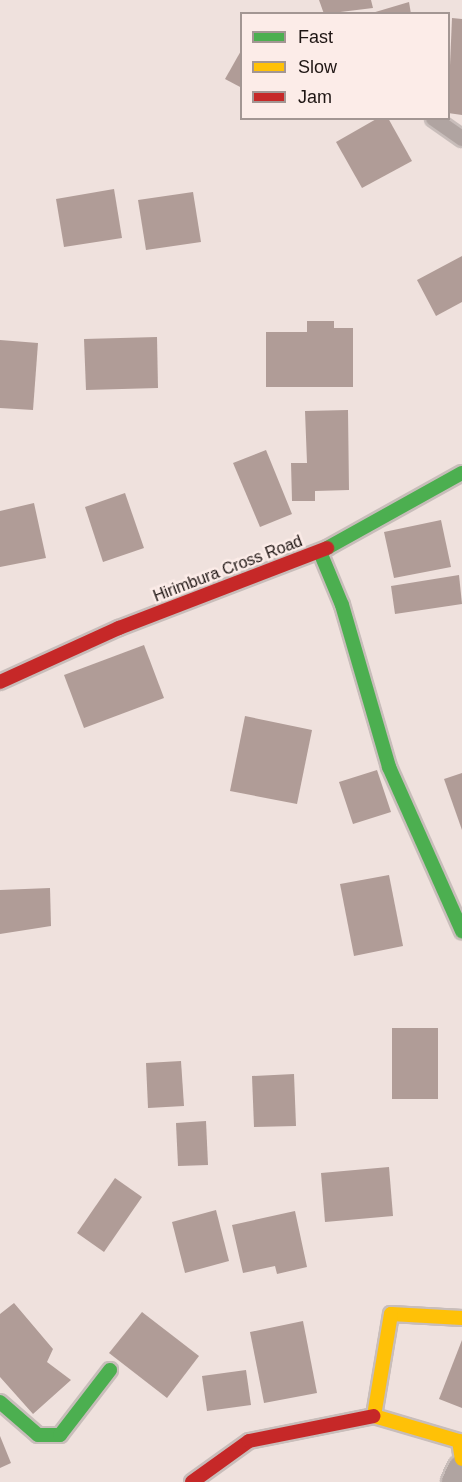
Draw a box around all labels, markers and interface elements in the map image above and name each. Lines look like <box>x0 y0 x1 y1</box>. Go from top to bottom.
legend <box>240 12 450 120</box>
text: Fast <box>298 27 333 47</box>
text: Slow <box>298 57 337 77</box>
text: Jam <box>298 87 332 107</box>
street label: Hirimbura Cross Road <box>151 532 305 606</box>

